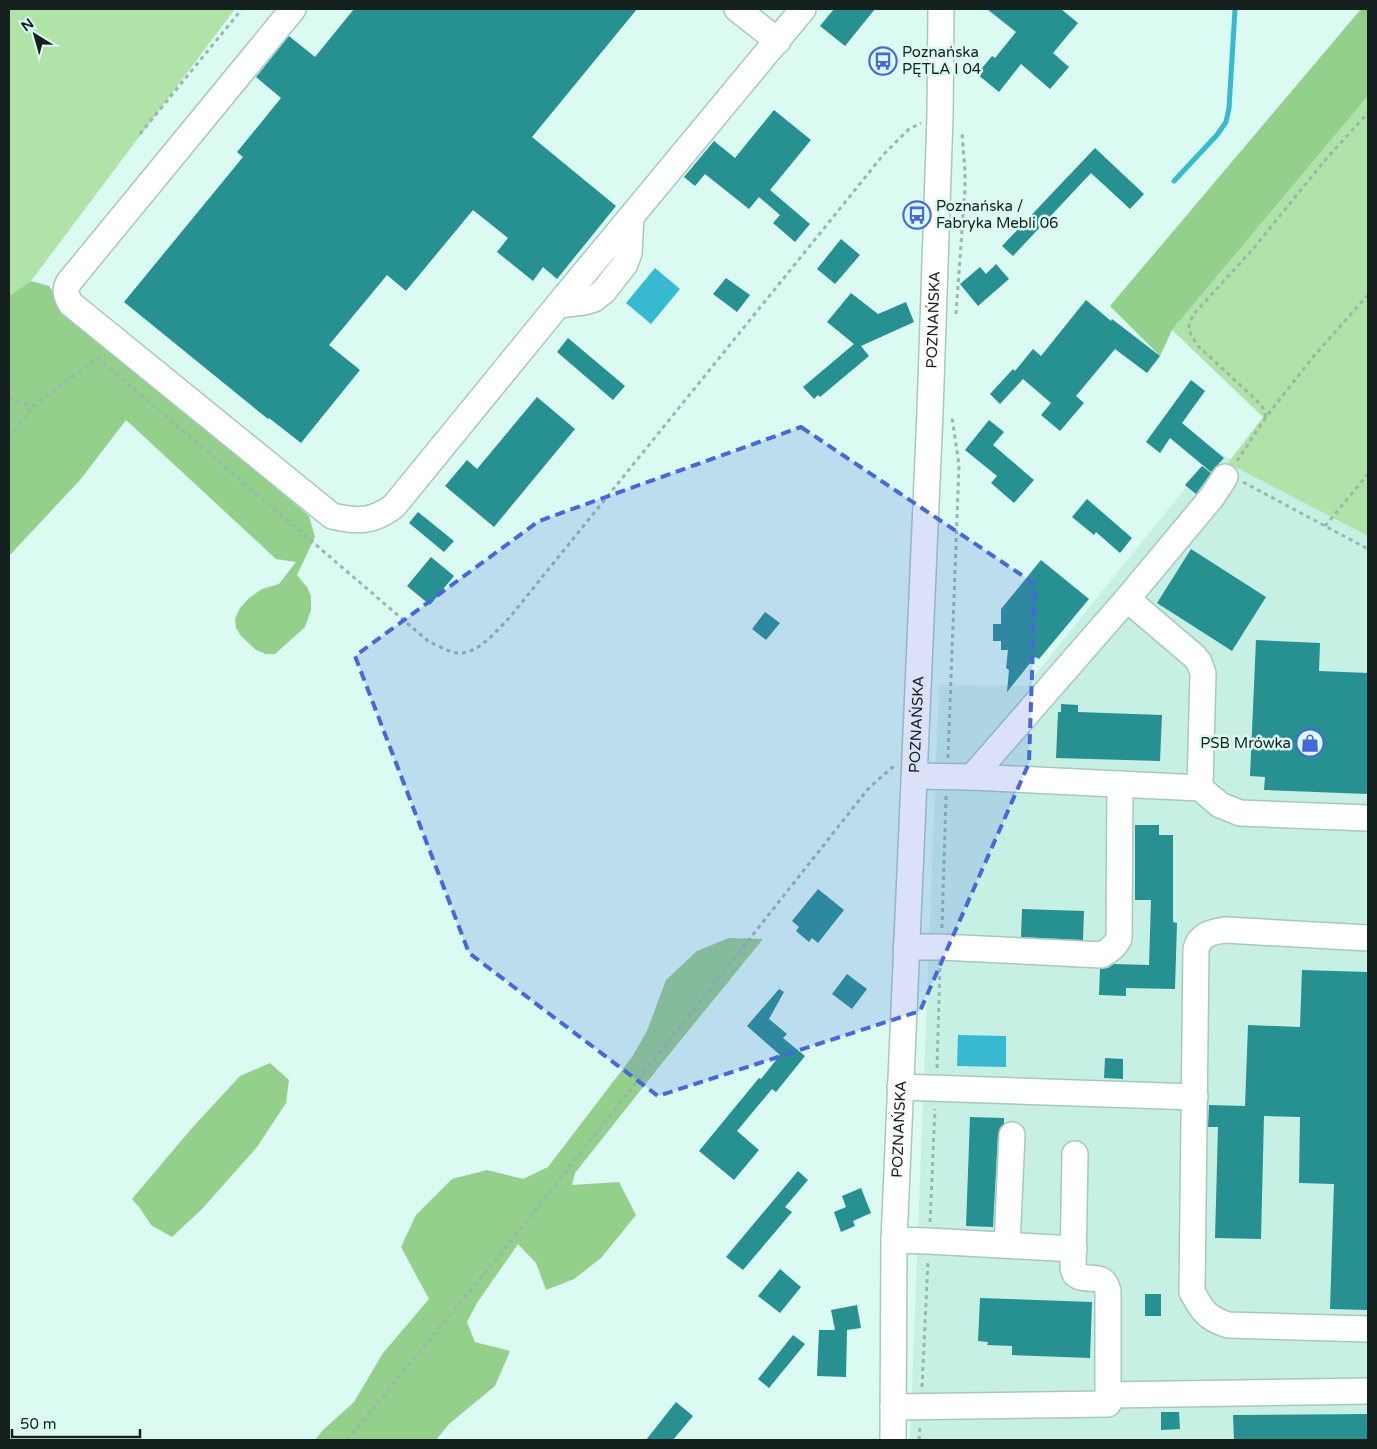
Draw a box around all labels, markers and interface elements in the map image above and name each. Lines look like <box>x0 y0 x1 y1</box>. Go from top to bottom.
north arrow <box>10 10 60 60</box>
text: N <box>18 15 37 35</box>
place label: Poznańska PĘTLA I 04 <box>902 43 981 78</box>
bus stop icon: Poznańska PĘTLA I 04 <box>868 46 898 76</box>
place label: Poznańska / Fabryka Mebli 06 <box>936 197 1058 232</box>
bus stop icon: Poznańska / Fabryka Mebli 06 <box>902 200 932 230</box>
street label: POZNAŃSKA <box>922 271 944 369</box>
street label: POZNAŃSKA <box>905 675 928 774</box>
shop icon: PSB Mrówka <box>1295 728 1325 758</box>
place label: PSB Mrówka <box>1200 734 1291 752</box>
street label: POZNAŃSKA <box>888 1080 910 1178</box>
scale bar <box>12 1406 140 1438</box>
text: 50 m <box>20 1415 57 1433</box>

